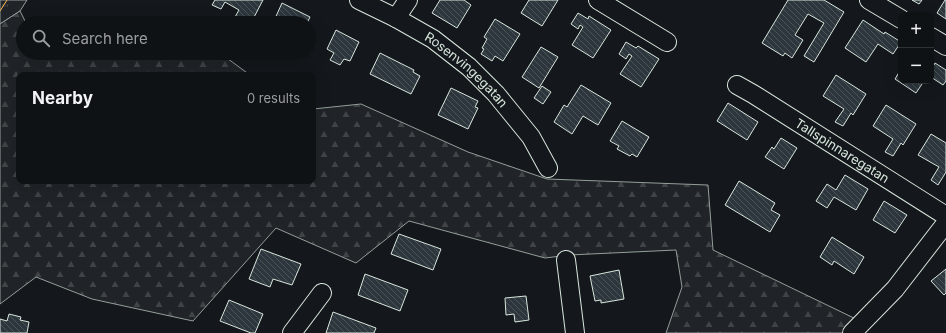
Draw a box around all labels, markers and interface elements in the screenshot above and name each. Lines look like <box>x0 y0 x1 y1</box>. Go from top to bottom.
map controls <box>898 12 934 84</box>
button: + <box>898 12 934 48</box>
search box <box>16 16 316 60</box>
icon: search <box>30 27 52 49</box>
street label: Rosenvingegatan <box>422 28 511 110</box>
text: Search here <box>62 29 148 48</box>
button: − <box>898 48 934 84</box>
text: Nearby <box>32 88 93 108</box>
text: 0 results <box>247 90 300 106</box>
street label: Tallspinnaregatan <box>792 115 893 186</box>

